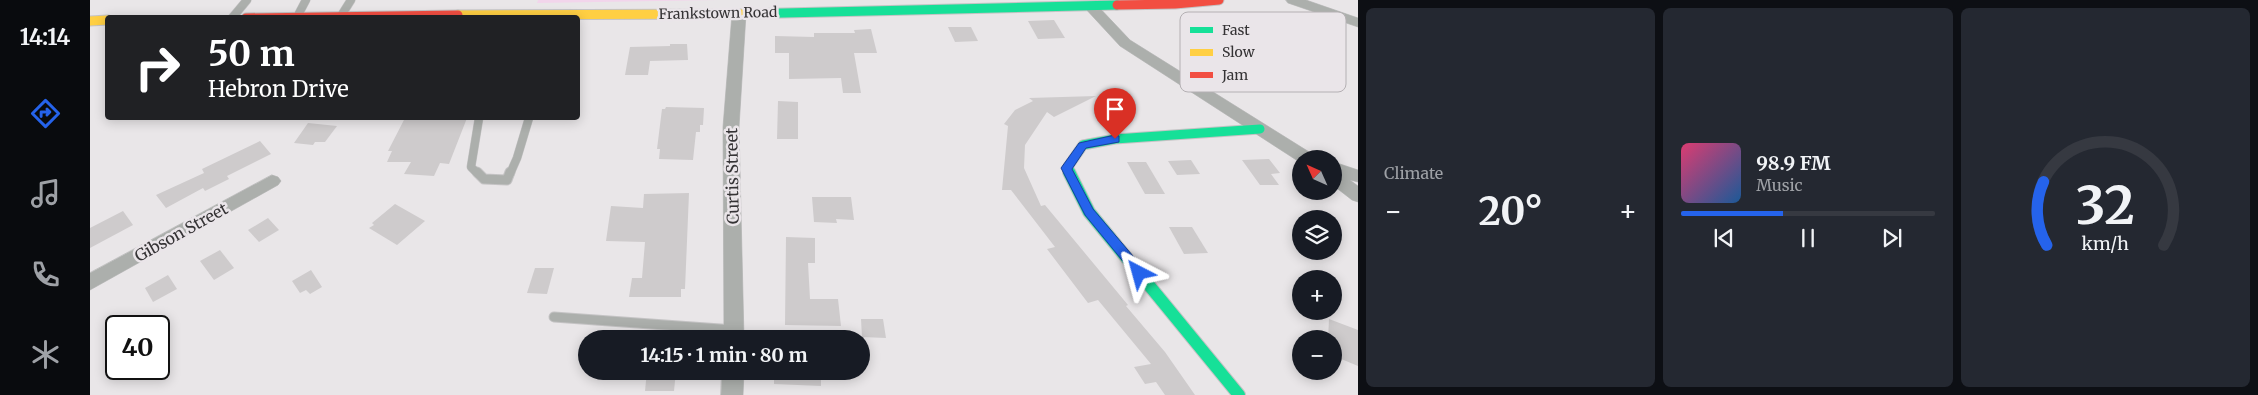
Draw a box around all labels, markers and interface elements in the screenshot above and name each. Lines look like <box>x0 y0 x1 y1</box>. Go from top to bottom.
street label: Frankstown Road <box>658 3 778 23</box>
legend <box>1180 12 1346 92</box>
text: Fast <box>1222 21 1250 39</box>
text: 14:14 <box>20 23 70 51</box>
text: 50 m <box>208 32 295 76</box>
icon: right <box>125 35 190 100</box>
text: Slow <box>1222 43 1255 61</box>
text: Jam <box>1221 66 1248 84</box>
text: Hebron Drive <box>208 75 349 103</box>
pin <box>1094 88 1136 139</box>
icon: arrive <box>1101 95 1129 123</box>
icon: directions <box>28 96 63 131</box>
street label: Curtis Street <box>721 127 743 224</box>
north arrow <box>1292 150 1342 200</box>
map controls <box>1292 150 1342 380</box>
text: 98.9 FM <box>1756 151 1831 175</box>
text: Climate <box>1384 163 1443 183</box>
text: 32 <box>2076 173 2135 238</box>
text: Music <box>1756 175 1803 195</box>
icon: music <box>28 176 63 211</box>
text: 20° <box>1478 188 1543 235</box>
text: − <box>1384 193 1403 229</box>
text: + <box>1619 193 1637 229</box>
street label: Gibson Street <box>131 198 232 266</box>
button: layers <box>1292 210 1342 260</box>
icon: previous <box>1710 224 1738 252</box>
icon: pause <box>1794 224 1822 252</box>
icon: next <box>1878 224 1906 252</box>
text: km/h <box>2082 232 2129 255</box>
position arrow <box>1112 246 1164 298</box>
icon: phone <box>28 257 63 292</box>
button: + <box>1292 270 1342 320</box>
speed limit sign: 40 <box>105 315 170 380</box>
button: − <box>1292 330 1342 380</box>
icon: climate <box>28 337 63 372</box>
text: 14:15 · 1 min · 80 m <box>641 343 808 367</box>

